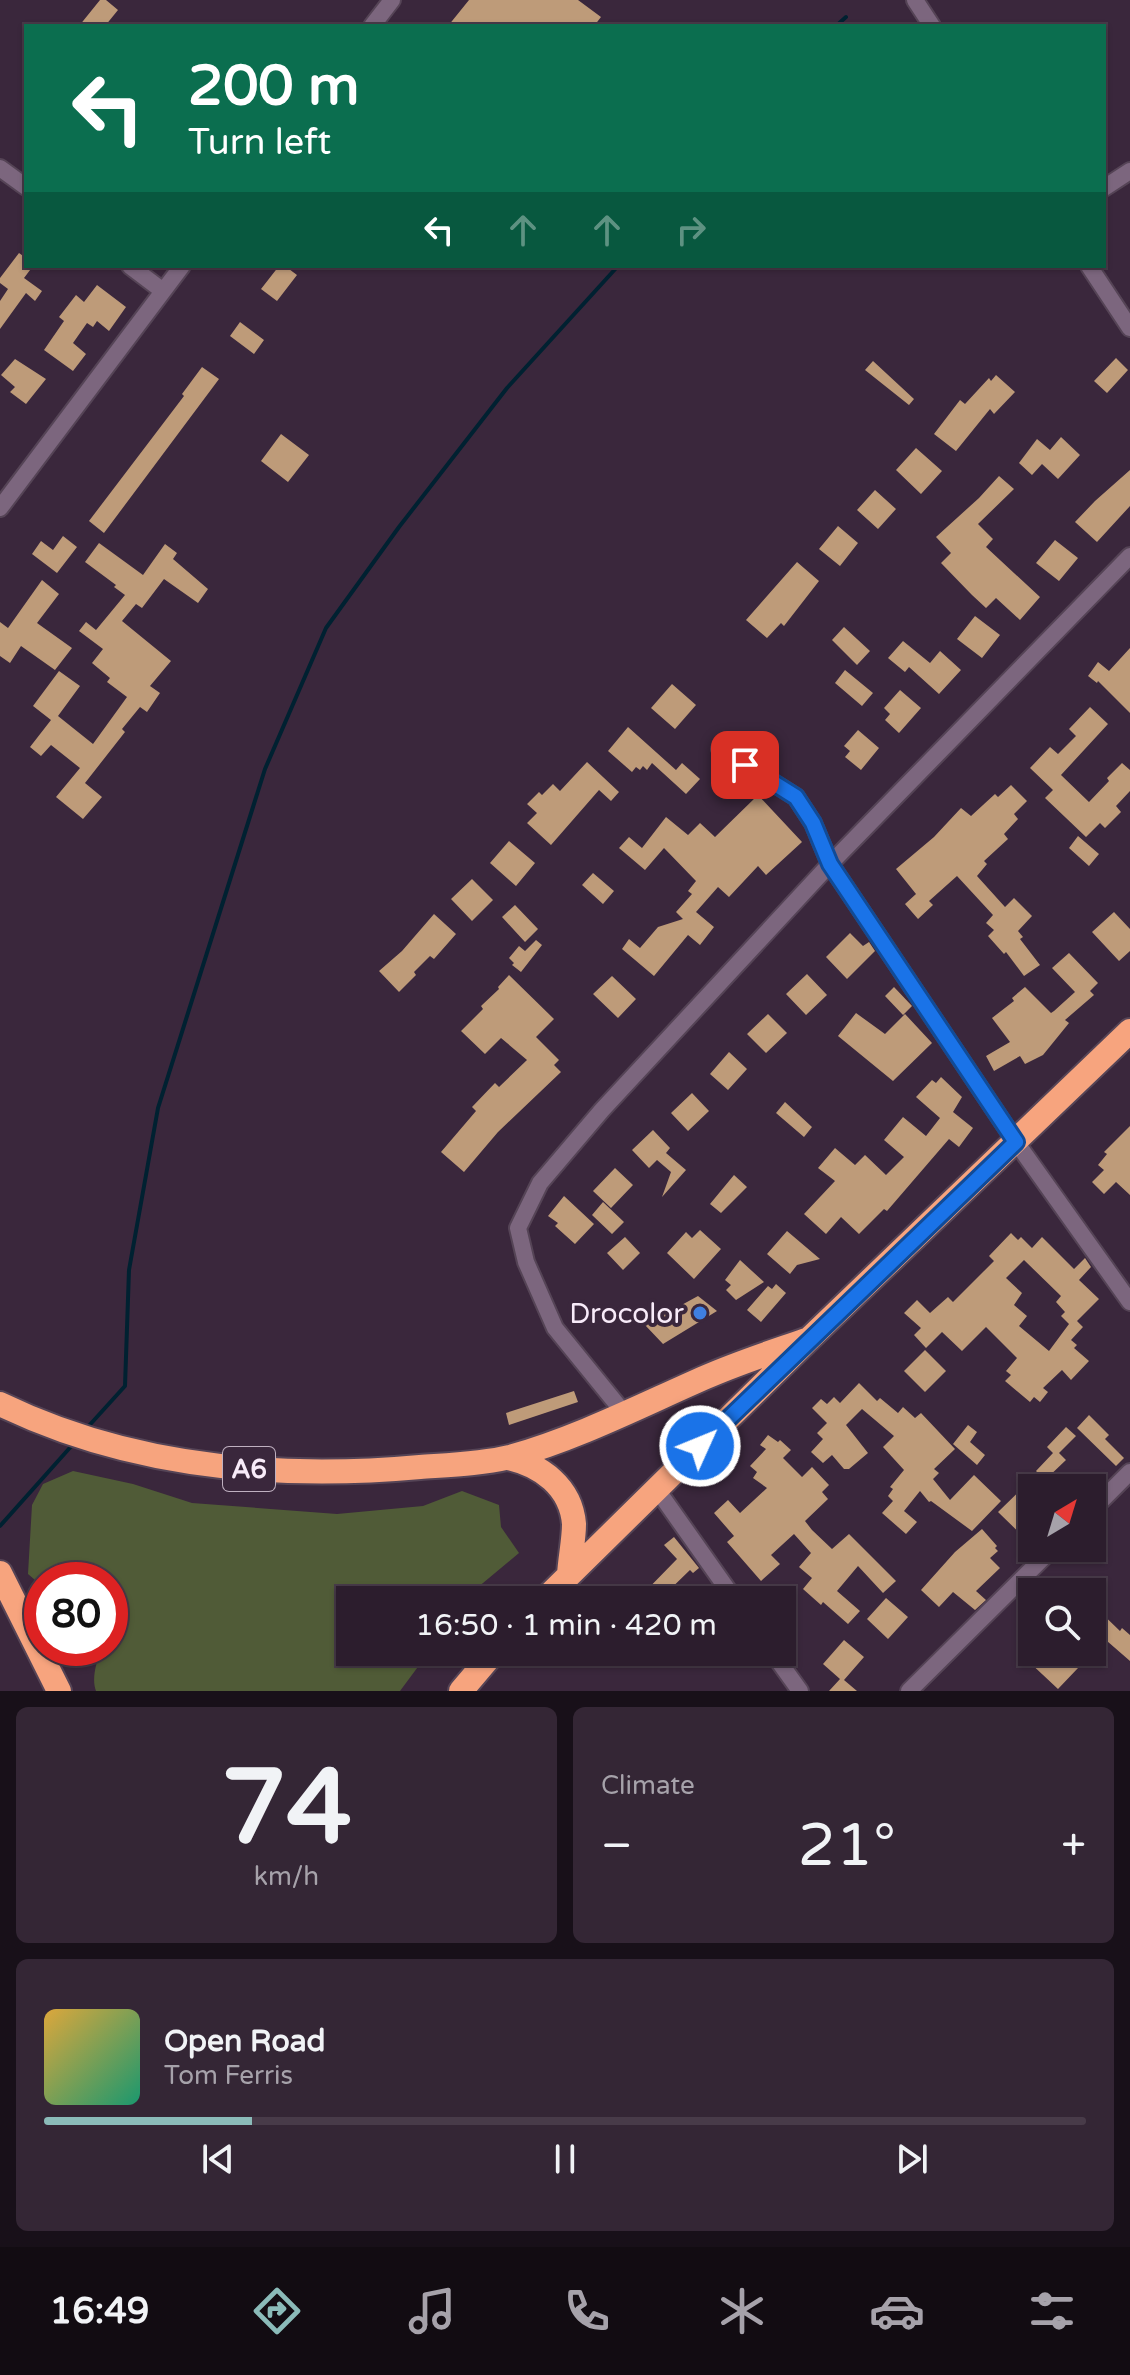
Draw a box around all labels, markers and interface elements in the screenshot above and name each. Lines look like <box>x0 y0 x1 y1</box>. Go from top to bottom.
text: 200 m <box>188 53 359 120</box>
icon: left <box>56 56 160 160</box>
text: Turn left <box>188 121 331 164</box>
icon: left <box>417 208 461 252</box>
icon: ahead <box>501 208 545 252</box>
icon: ahead <box>585 208 629 252</box>
icon: right <box>669 208 713 252</box>
pin <box>711 731 779 799</box>
icon: arrive <box>723 743 767 787</box>
place label: Drocolor <box>569 1297 684 1331</box>
marker: Drocolor <box>691 1304 709 1322</box>
position arrow <box>658 1404 742 1488</box>
road number: A6 <box>223 1447 275 1491</box>
north arrow <box>1018 1474 1106 1562</box>
map controls <box>1018 1474 1106 1666</box>
speed limit sign: 80 <box>24 1562 128 1666</box>
button: search <box>1018 1578 1106 1666</box>
text: 16:50 · 1 min · 420 m <box>415 1607 717 1644</box>
text: 74 <box>221 1746 352 1871</box>
text: Climate <box>601 1770 695 1801</box>
text: 21° <box>798 1810 896 1882</box>
text: − <box>601 1820 632 1873</box>
text: + <box>1061 1820 1086 1873</box>
text: km/h <box>254 1861 319 1892</box>
text: Open Road <box>164 2023 325 2060</box>
text: Tom Ferris <box>164 2060 293 2091</box>
icon: previous <box>196 2137 240 2181</box>
icon: pause <box>543 2137 587 2181</box>
icon: next <box>890 2137 934 2181</box>
icon: directions <box>249 2283 305 2339</box>
icon: music <box>404 2283 460 2339</box>
icon: phone <box>559 2283 615 2339</box>
icon: climate <box>714 2283 770 2339</box>
icon: car <box>869 2283 925 2339</box>
icon: filters <box>1024 2283 1080 2339</box>
text: 16:49 <box>50 2290 149 2333</box>

